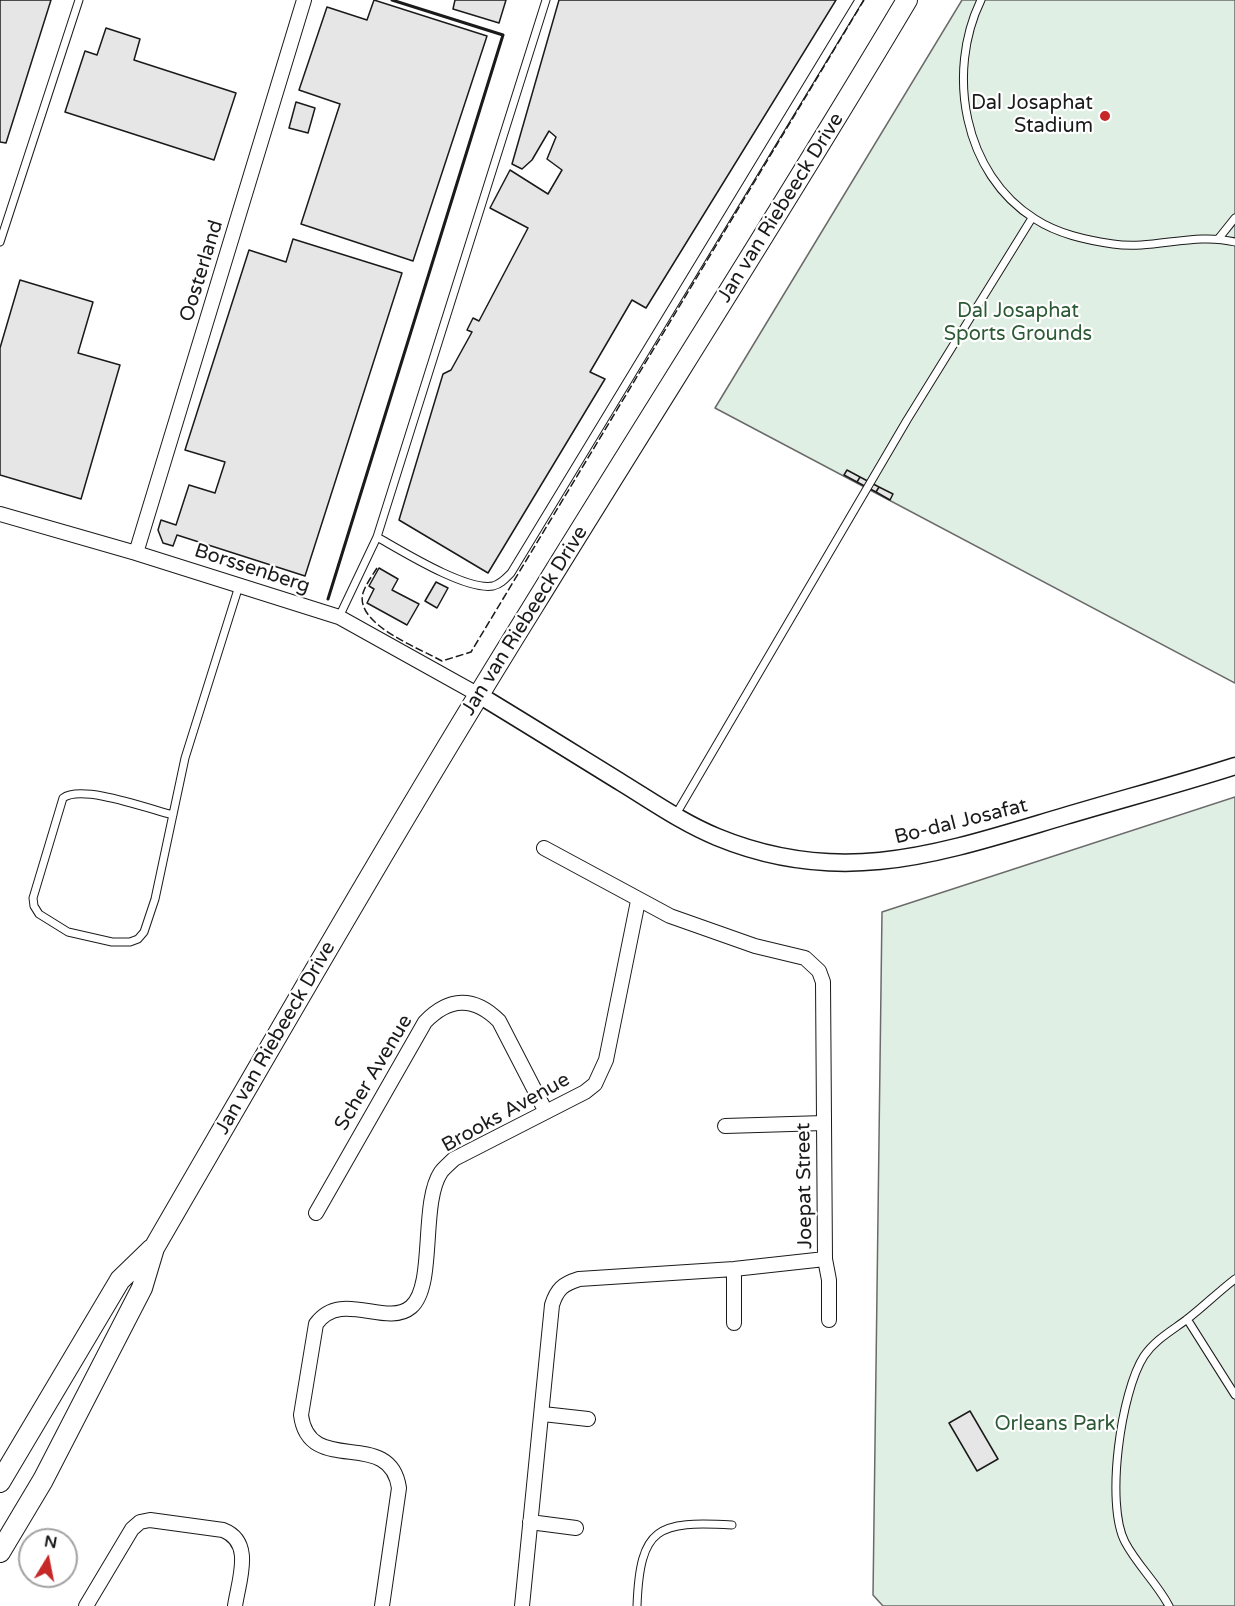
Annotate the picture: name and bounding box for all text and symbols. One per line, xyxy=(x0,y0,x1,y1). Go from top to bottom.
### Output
place label: Dal Josaphat Stadium xyxy=(971,92,1093,139)
street label: Jan van Riebeeck Drive xyxy=(713,109,849,307)
marker: Dal Josaphat Stadium xyxy=(1098,109,1112,123)
street label: Oosterland xyxy=(175,217,229,325)
park label: Dal Josaphat Sports Grounds xyxy=(944,300,1092,347)
street label: Jan van Riebeeck Drive xyxy=(457,522,593,720)
street label: Borssenberg xyxy=(191,539,313,599)
street label: Bo-dal Josafat xyxy=(892,794,1030,850)
street label: Jan van Riebeeck Drive xyxy=(211,937,341,1139)
street label: Scher Avenue xyxy=(330,1011,418,1135)
street label: Brooks Avenue xyxy=(438,1068,574,1158)
street label: Joepat Street xyxy=(792,1123,818,1249)
park label: Orleans Park xyxy=(995,1413,1115,1437)
north arrow xyxy=(18,1528,78,1588)
text: N xyxy=(43,1531,59,1553)

